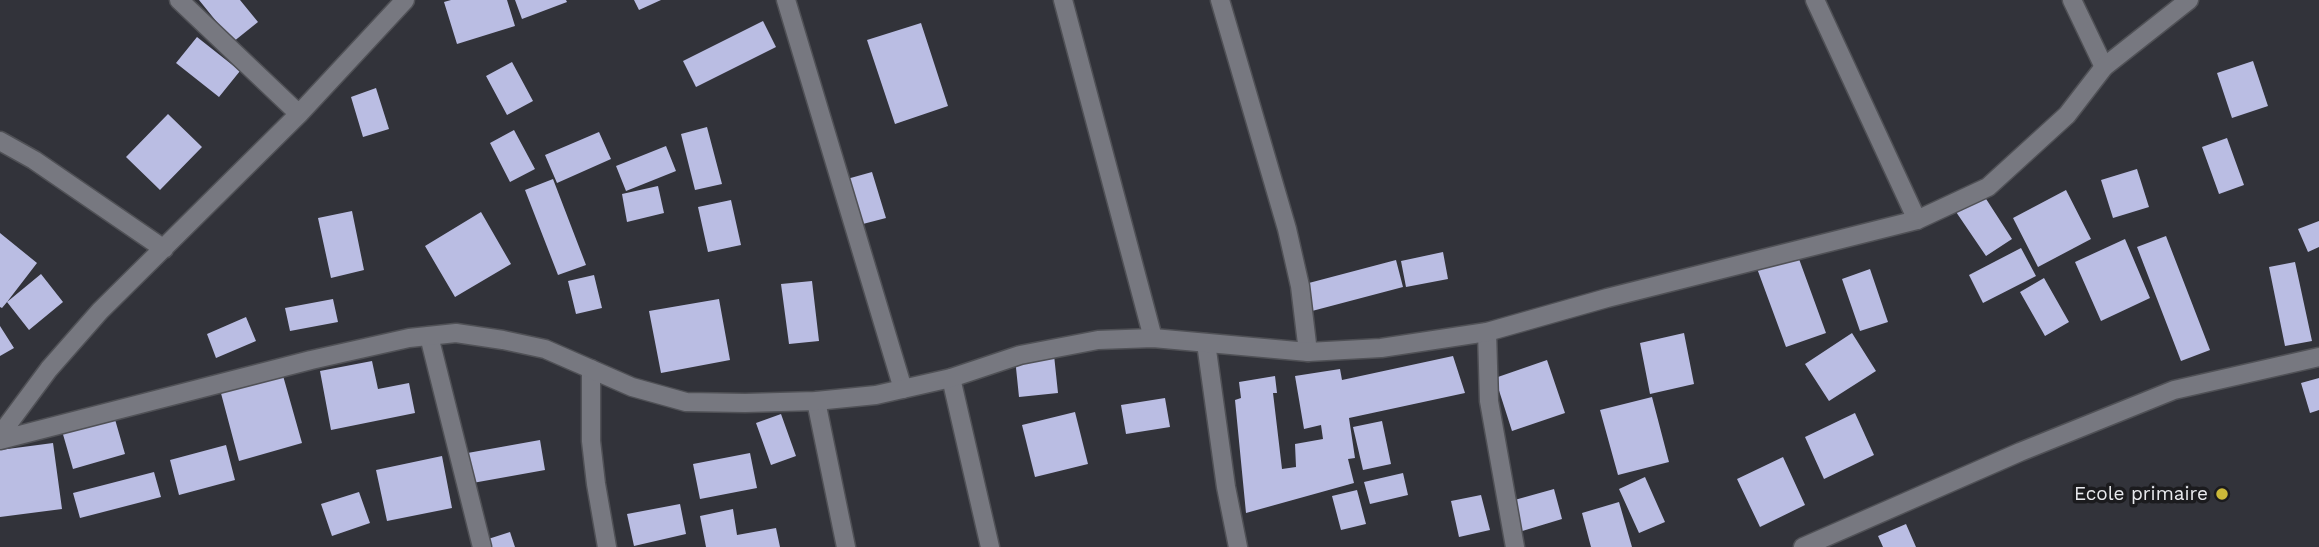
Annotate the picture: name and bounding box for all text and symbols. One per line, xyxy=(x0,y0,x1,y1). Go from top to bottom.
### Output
place label: Ecole primaire xyxy=(2074,483,2208,505)
marker: Ecole primaire xyxy=(2214,486,2230,502)

